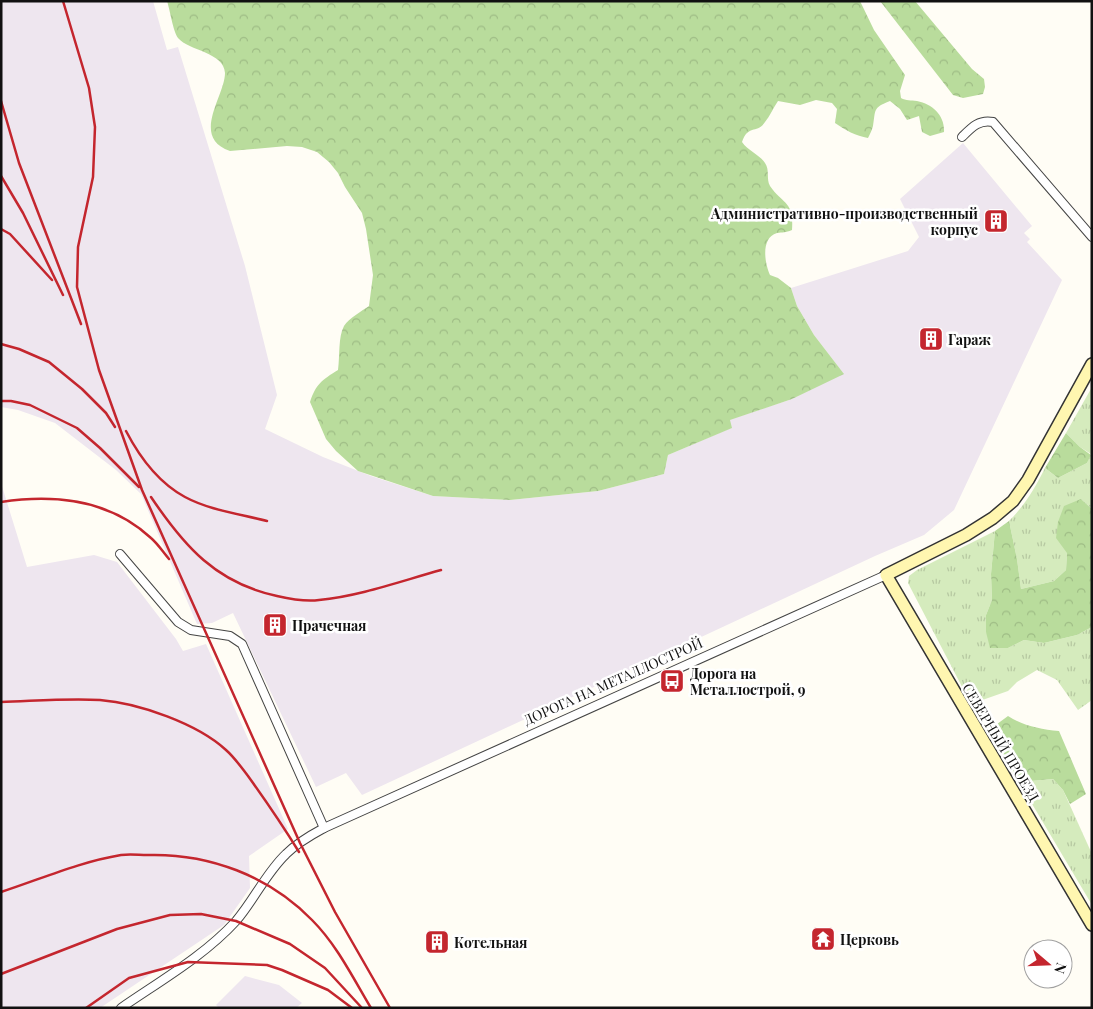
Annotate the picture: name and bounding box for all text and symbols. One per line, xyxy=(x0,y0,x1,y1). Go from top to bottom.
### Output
place label: Административно-производственный корпус xyxy=(710,204,978,239)
building icon: Административно-производственный корпус xyxy=(983,208,1009,234)
building icon: Гараж xyxy=(918,326,944,352)
place label: Гараж xyxy=(948,330,992,349)
building icon: Прачечная xyxy=(262,612,288,638)
place label: Прачечная xyxy=(292,616,366,635)
street label: ДОРОГА НА МЕТАЛЛОСТРОЙ xyxy=(521,633,706,729)
place label: Дорога на Металлострой, 9 xyxy=(690,664,806,699)
bus stop icon: Дорога на Металлострой, 9 xyxy=(659,668,685,694)
street label: СЕВЕРНЫЙ ПРОЕЗД xyxy=(958,679,1044,805)
temple icon: Церковь xyxy=(810,926,836,952)
building icon: Котельная xyxy=(424,929,450,955)
place label: Церковь xyxy=(840,930,899,949)
place label: Котельная xyxy=(454,933,527,952)
north arrow xyxy=(1023,939,1073,989)
text: N xyxy=(1050,961,1071,976)

